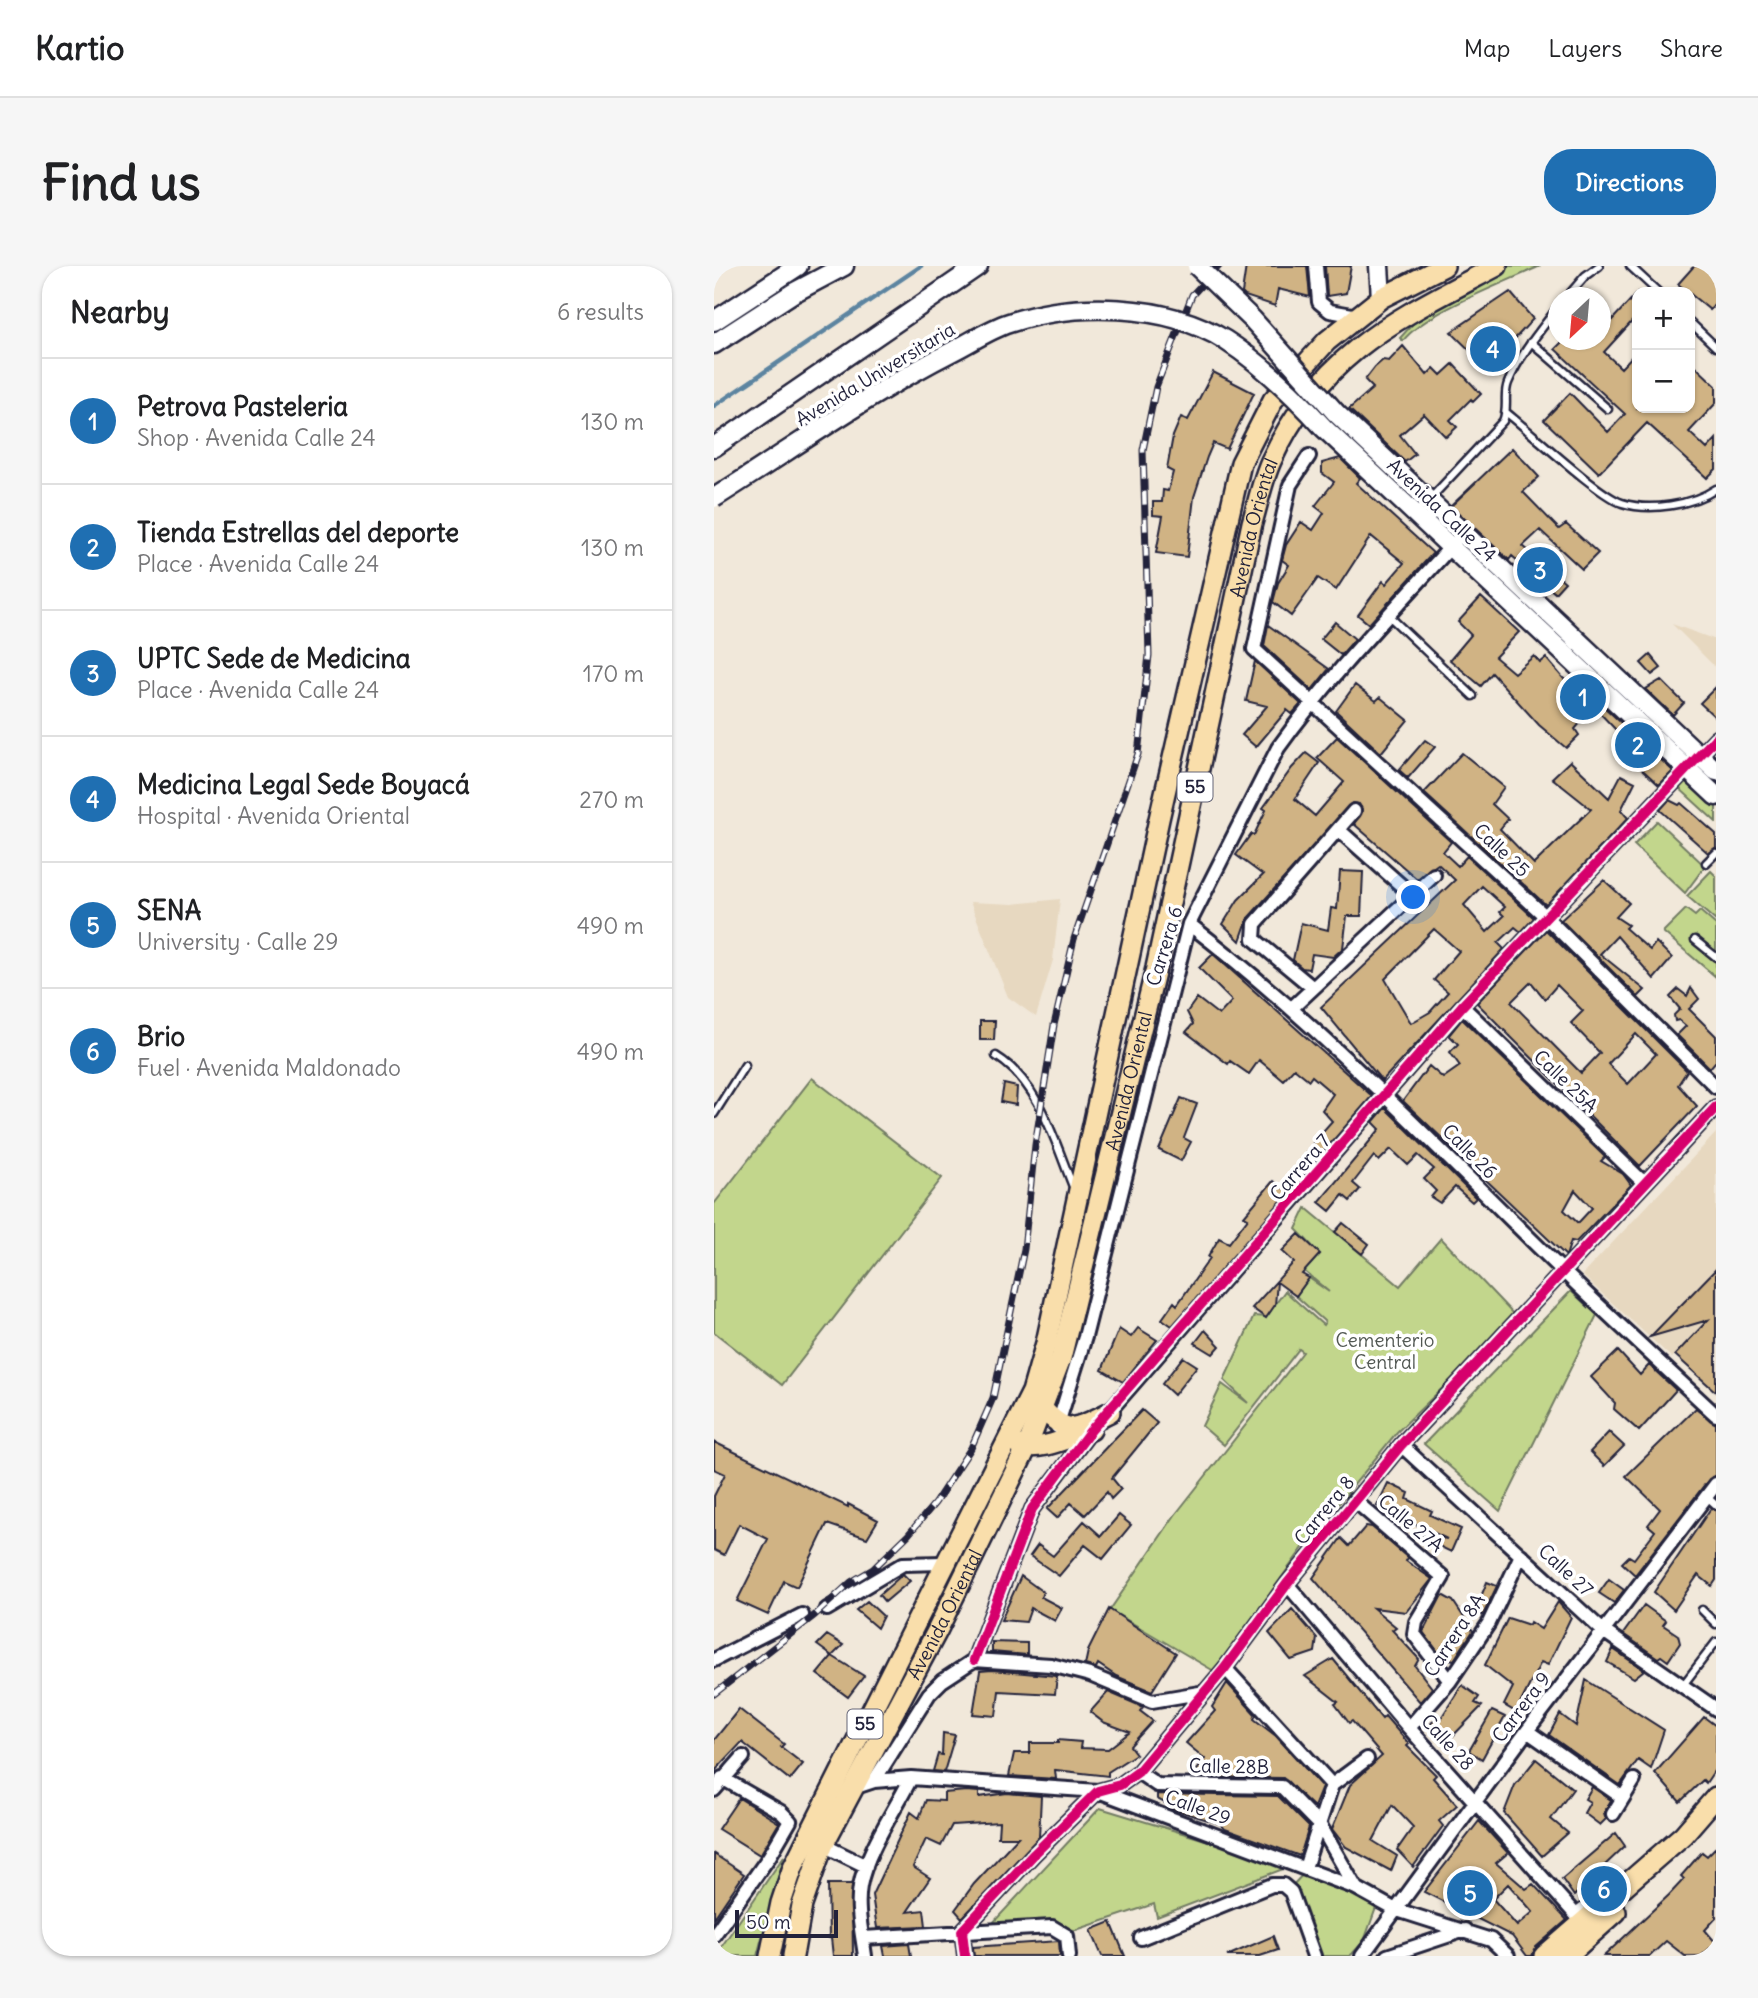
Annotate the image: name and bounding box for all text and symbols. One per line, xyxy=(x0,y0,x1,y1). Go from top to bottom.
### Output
text: Kartio xyxy=(35,27,125,69)
text: Map xyxy=(1464,33,1510,63)
text: Layers xyxy=(1548,33,1622,63)
text: Share xyxy=(1660,33,1723,63)
button: Directions xyxy=(1544,149,1716,215)
text: Find us xyxy=(42,152,200,213)
north arrow xyxy=(1548,287,1611,350)
map controls xyxy=(1632,287,1695,413)
button: + xyxy=(1632,287,1695,350)
text: Nearby xyxy=(70,293,170,331)
text: 6 results xyxy=(557,297,644,326)
street label: Avenida Universitaria xyxy=(791,317,959,431)
pin: 4 xyxy=(1470,323,1516,375)
button: − xyxy=(1632,350,1695,413)
text: Petrova Pasteleria xyxy=(137,390,348,423)
text: 1 xyxy=(88,407,98,436)
text: 130 m xyxy=(581,407,644,436)
text: Shop · Avenida Calle 24 xyxy=(137,423,376,452)
street label: Avenida Calle 24 xyxy=(1382,453,1502,567)
street label: Avenida Oriental xyxy=(1224,454,1283,600)
text: Tienda Estrellas del deporte xyxy=(137,516,459,549)
text: 2 xyxy=(87,533,99,562)
text: 130 m xyxy=(581,533,644,562)
pin: 3 xyxy=(1517,544,1563,596)
text: Place · Avenida Calle 24 xyxy=(137,549,379,578)
text: UPTC Sede de Medicina xyxy=(137,642,411,675)
text: 3 xyxy=(86,659,100,688)
text: 170 m xyxy=(583,659,644,688)
pin: 1 xyxy=(1560,671,1606,723)
text: Place · Avenida Calle 24 xyxy=(137,675,379,704)
pin: 2 xyxy=(1615,719,1661,771)
text: Medicina Legal Sede Boyacá xyxy=(137,768,470,801)
road number: 55 xyxy=(1177,772,1212,802)
text: 4 xyxy=(86,785,100,814)
text: 270 m xyxy=(579,785,644,814)
text: Hospital · Avenida Oriental xyxy=(137,801,410,830)
street label: Calle 25 xyxy=(1469,818,1535,882)
your location xyxy=(1396,880,1430,914)
text: SENA xyxy=(137,894,201,927)
street label: Carrera 6 xyxy=(1140,903,1188,989)
text: 5 xyxy=(86,911,100,940)
text: 490 m xyxy=(577,911,644,940)
text: University · Calle 29 xyxy=(137,927,338,956)
street label: Avenida Oriental xyxy=(1100,1009,1157,1153)
text: Brio xyxy=(137,1020,185,1053)
text: 6 xyxy=(86,1037,100,1066)
text: 490 m xyxy=(577,1037,644,1066)
street label: Calle 25A xyxy=(1529,1045,1603,1117)
text: Fuel · Avenida Maldonado xyxy=(137,1053,401,1082)
street label: Calle 26 xyxy=(1438,1119,1502,1183)
street label: Carrera 7 xyxy=(1265,1129,1335,1205)
park label: Cementerio Central xyxy=(1335,1328,1435,1374)
street label: Carrera 8 xyxy=(1289,1470,1359,1550)
street label: Calle 27A xyxy=(1373,1489,1449,1557)
street label: Calle 27 xyxy=(1534,1539,1598,1601)
street label: Avenida Oriental xyxy=(901,1545,987,1684)
street label: Carrera 8A xyxy=(1418,1589,1490,1681)
street label: Carrera 9 xyxy=(1487,1667,1555,1747)
road number: 55 xyxy=(848,1709,882,1738)
street label: Calle 28 xyxy=(1416,1709,1480,1775)
street label: Calle 28B xyxy=(1189,1753,1269,1779)
street label: Calle 29 xyxy=(1162,1784,1234,1830)
pin: 6 xyxy=(1581,1863,1627,1915)
pin: 5 xyxy=(1447,1867,1493,1919)
scale bar xyxy=(735,1907,838,1939)
text: 50 m xyxy=(746,1910,791,1934)

